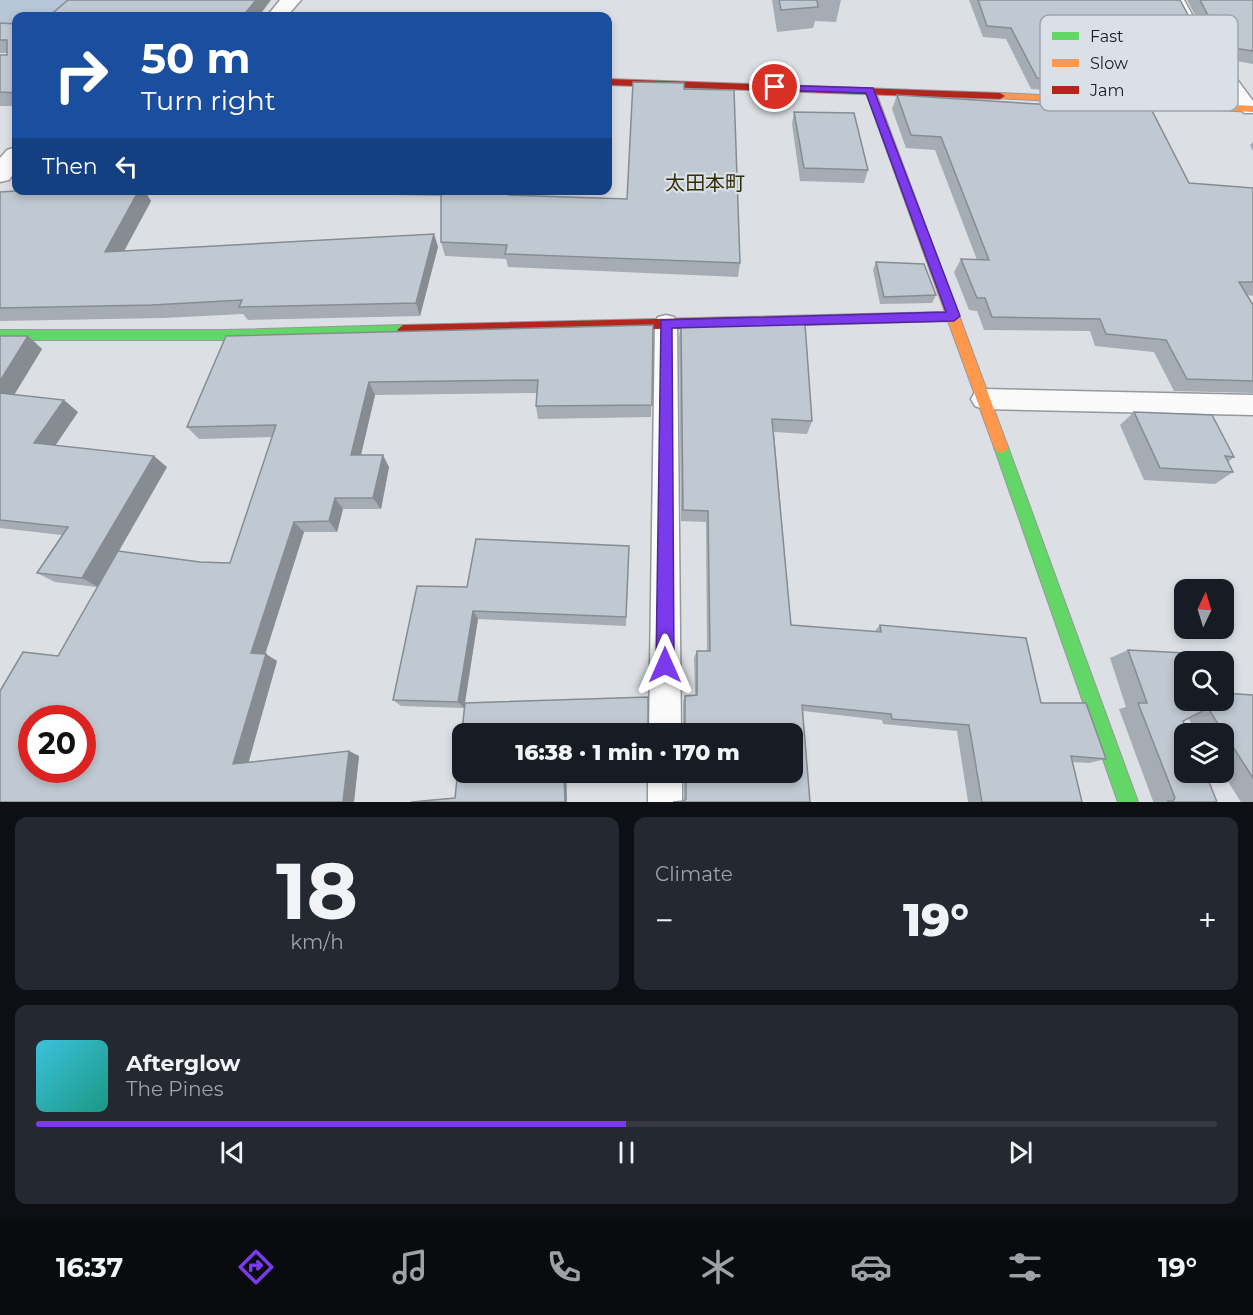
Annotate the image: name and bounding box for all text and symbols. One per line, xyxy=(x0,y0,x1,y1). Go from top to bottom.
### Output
legend xyxy=(1040,15,1238,111)
text: Fast xyxy=(1090,27,1124,46)
text: 50 m xyxy=(141,32,250,84)
icon: right xyxy=(42,36,120,114)
text: Slow xyxy=(1090,54,1128,73)
pin xyxy=(749,61,800,112)
icon: arrive xyxy=(758,70,791,103)
text: Jam xyxy=(1089,81,1124,100)
text: Turn right xyxy=(141,84,276,117)
icon: left xyxy=(110,150,143,183)
text: Then xyxy=(42,153,98,180)
district label: 太田本町 xyxy=(665,171,745,195)
north arrow xyxy=(1174,579,1234,639)
map controls xyxy=(1174,579,1234,783)
position arrow xyxy=(633,633,697,697)
button: search xyxy=(1174,651,1234,711)
speed limit sign: 20 xyxy=(18,705,96,783)
button: layers xyxy=(1174,723,1234,783)
text: 16:38 · 1 min · 170 m xyxy=(515,739,740,766)
text: 18 xyxy=(276,843,358,939)
text: Climate xyxy=(655,862,733,886)
text: 19° xyxy=(903,892,969,947)
text: − xyxy=(655,900,674,940)
text: + xyxy=(1198,900,1217,940)
text: km/h xyxy=(290,930,344,954)
text: Afterglow xyxy=(126,1050,240,1077)
text: The Pines xyxy=(126,1077,223,1101)
icon: previous xyxy=(216,1136,249,1169)
icon: pause xyxy=(610,1136,643,1169)
icon: next xyxy=(1004,1136,1037,1169)
icon: directions xyxy=(235,1246,277,1288)
icon: music xyxy=(389,1246,431,1288)
icon: phone xyxy=(543,1246,585,1288)
icon: climate xyxy=(697,1246,739,1288)
icon: car xyxy=(850,1246,892,1288)
icon: filters xyxy=(1004,1246,1046,1288)
text: 16:37 xyxy=(56,1251,123,1284)
text: 19° xyxy=(1158,1251,1197,1284)

